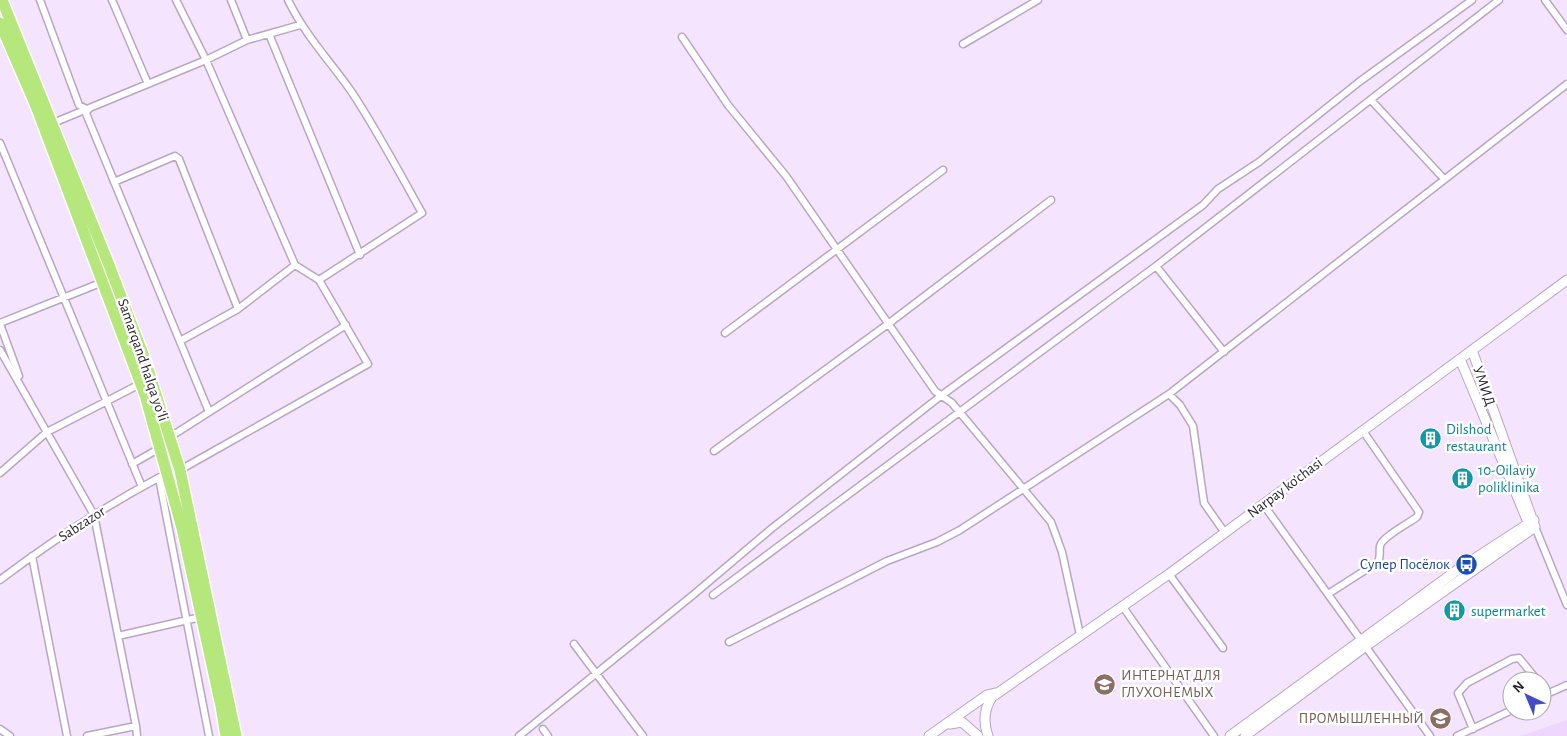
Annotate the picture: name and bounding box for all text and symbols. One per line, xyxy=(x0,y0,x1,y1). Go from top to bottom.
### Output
street label: Samarqand halqa yoʻli xyxy=(115,297,171,423)
street label: УМИД xyxy=(1470,364,1498,408)
place label: Dilshod restaurant xyxy=(1446,422,1507,454)
building icon: Dilshod restaurant xyxy=(1418,426,1442,450)
street label: Narpay ko'chasi xyxy=(1245,455,1325,521)
place label: 10-Oilaviy poliklinika xyxy=(1478,463,1539,495)
building icon: 10-Oilaviy poliklinika xyxy=(1450,467,1474,491)
street label: Sabzazor xyxy=(56,503,108,545)
bus stop icon: Супер Посёлок xyxy=(1454,552,1478,576)
place label: Супер Посёлок xyxy=(1360,557,1450,572)
building icon: supermarket xyxy=(1443,599,1467,623)
place label: supermarket xyxy=(1471,604,1546,619)
place label: ИНТЕРНАТ ДЛЯ ГЛУХОНЕМЫХ xyxy=(1121,668,1221,700)
north arrow xyxy=(1502,671,1552,721)
school or university icon: ИНТЕРНАТ ДЛЯ ГЛУХОНЕМЫХ xyxy=(1093,672,1117,696)
text: N xyxy=(1510,679,1527,696)
school or university icon: ПРОМЫШЛЕННЫЙ xyxy=(1428,706,1452,730)
place label: ПРОМЫШЛЕННЫЙ xyxy=(1299,711,1424,726)

